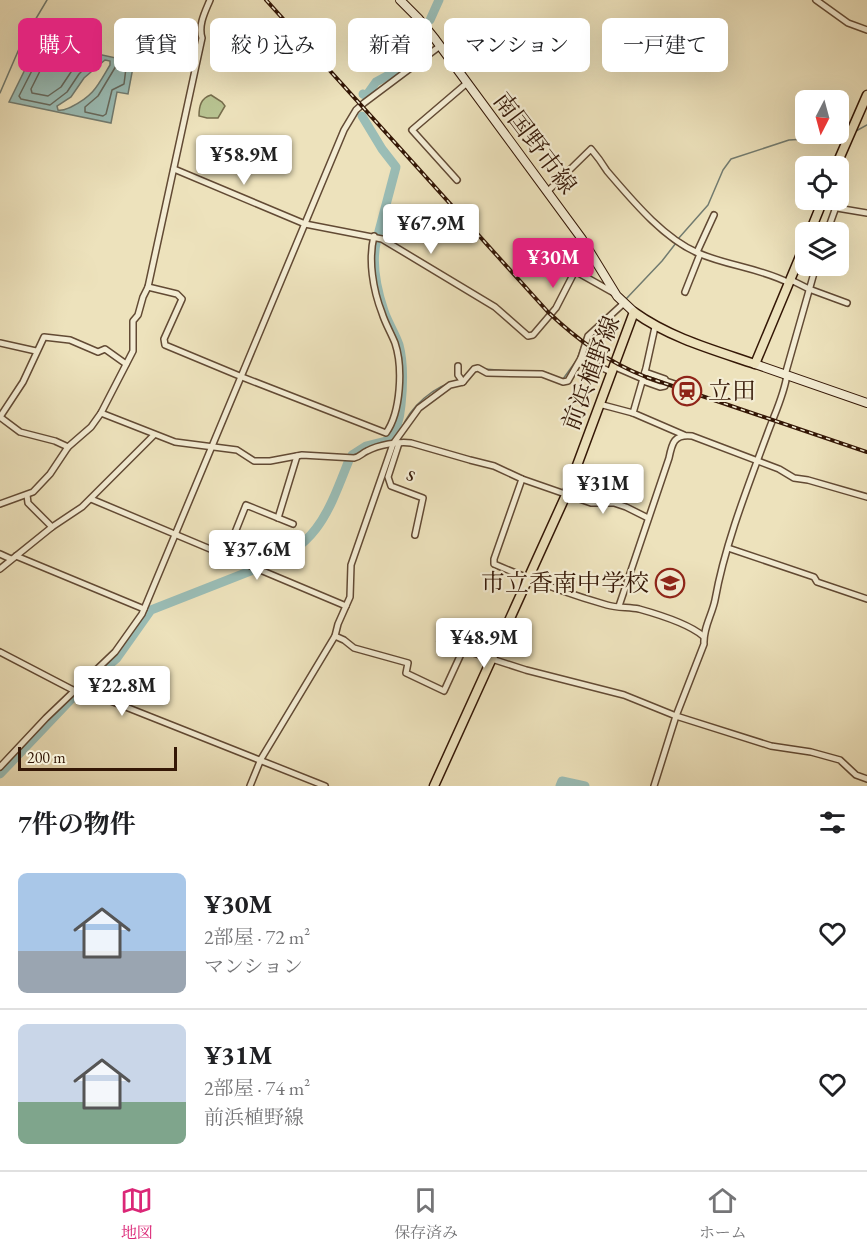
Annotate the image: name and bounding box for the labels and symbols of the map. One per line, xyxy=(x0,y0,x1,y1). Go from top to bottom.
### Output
street label: 南国野市線 xyxy=(487,85,584,200)
north arrow xyxy=(795,90,849,144)
pin: ¥58.9M xyxy=(195,135,293,186)
pin: ¥67.9M xyxy=(382,204,480,255)
pin: ¥30M xyxy=(517,238,589,289)
street label: 前浜植野線 xyxy=(555,311,627,434)
station icon: 立田 xyxy=(671,375,703,407)
place label: 立田 xyxy=(708,375,756,406)
street label: s xyxy=(402,457,422,488)
pin: ¥31M xyxy=(567,464,639,515)
pin: ¥37.6M xyxy=(208,530,306,581)
place label: 市立香南中学校 xyxy=(481,567,649,598)
school or university icon: 市立香南中学校 xyxy=(654,567,686,599)
pin: ¥48.9M xyxy=(435,618,533,669)
pin: ¥22.8M xyxy=(73,666,171,717)
scale bar xyxy=(18,744,177,772)

